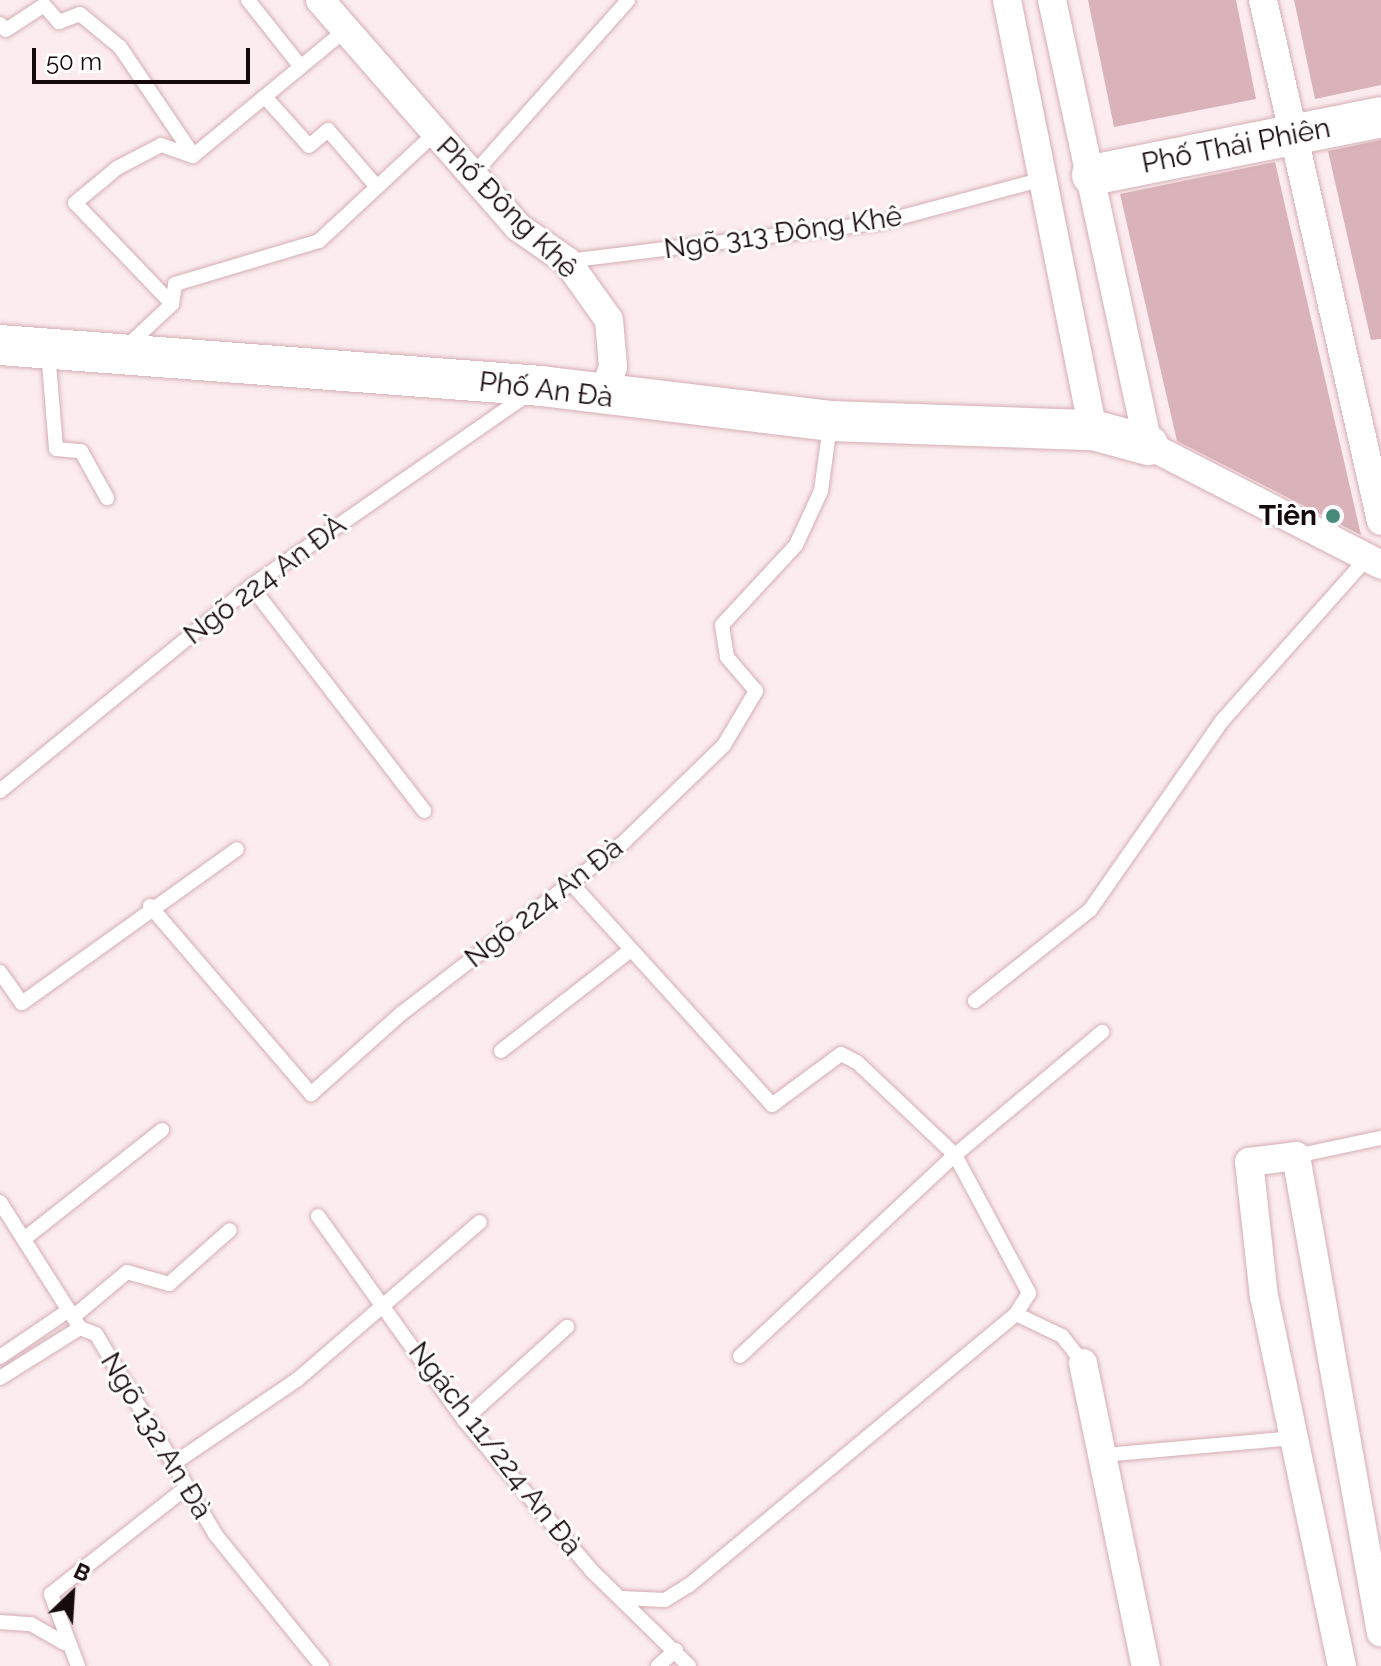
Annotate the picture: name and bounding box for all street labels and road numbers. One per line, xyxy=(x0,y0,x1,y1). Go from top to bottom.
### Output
street label: Phố Thái Phiên xyxy=(1139,111,1333,181)
street label: Phố Đông Khê xyxy=(429,130,585,286)
street label: Ngõ 313 Đông Khê xyxy=(662,200,904,266)
street label: Phố An Đà xyxy=(477,365,615,415)
street label: Ngõ 224 An ĐÀ xyxy=(177,508,353,652)
street label: Ngõ 224 An Đà xyxy=(458,831,630,975)
street label: Ngách 11/224 An Đà xyxy=(401,1335,589,1563)
street label: Ngõ 132 An Đà xyxy=(93,1346,219,1526)

